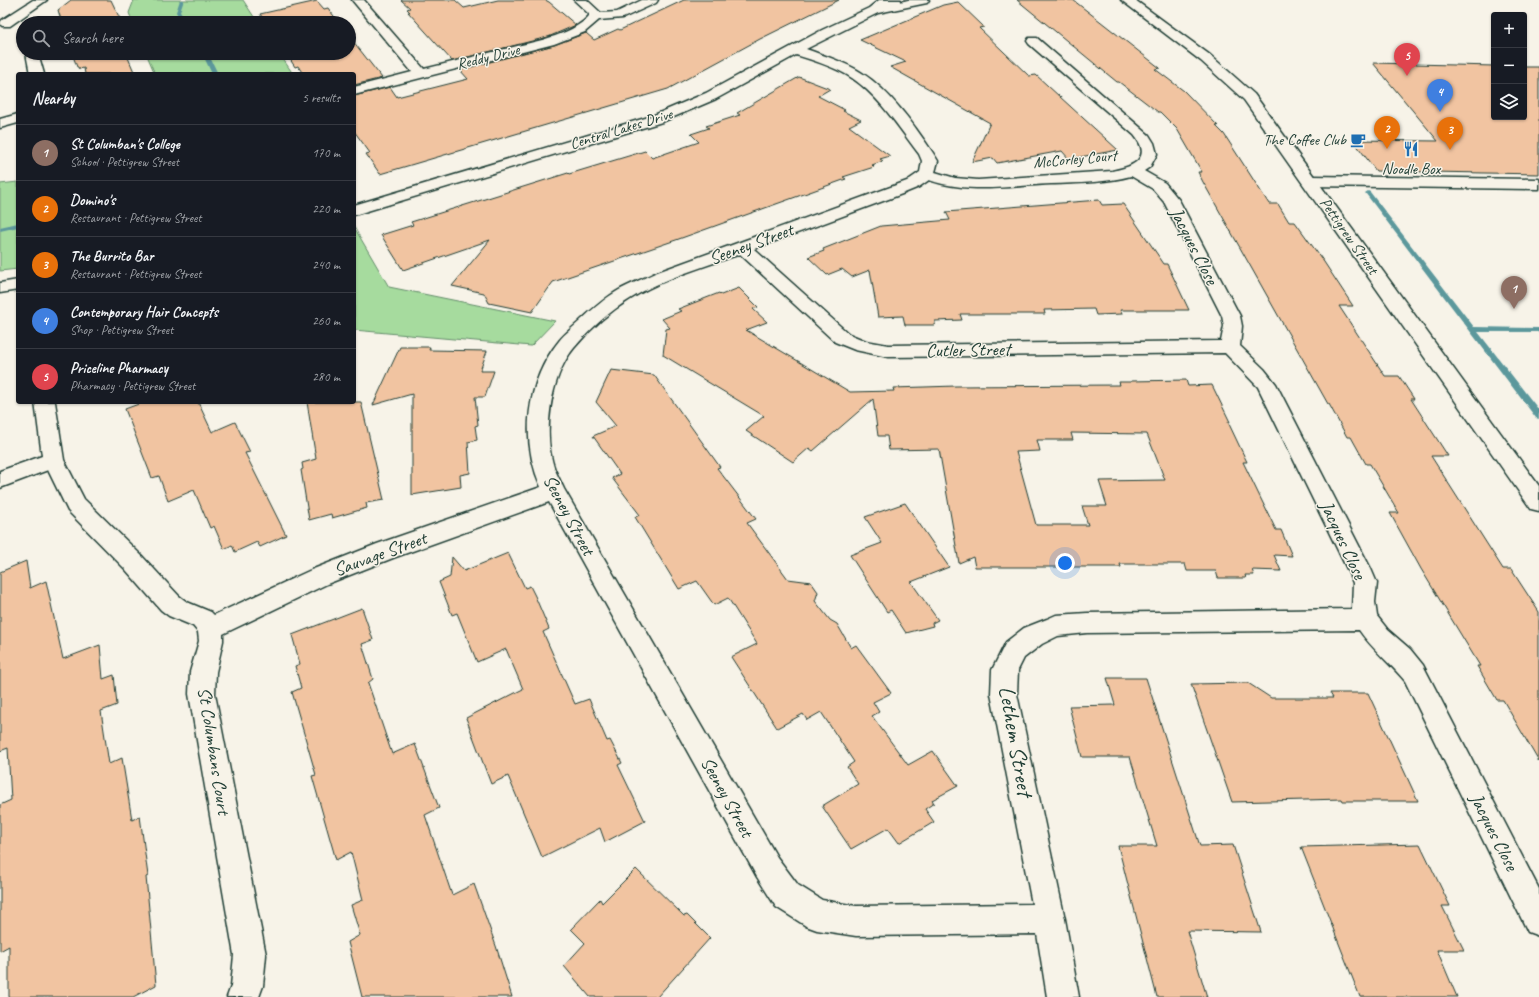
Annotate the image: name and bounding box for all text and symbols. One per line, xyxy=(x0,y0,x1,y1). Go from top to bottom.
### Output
map controls xyxy=(1491,12,1527,120)
button: + xyxy=(1491,12,1527,48)
search box xyxy=(16,16,356,60)
icon: search xyxy=(30,27,52,49)
text: Search here xyxy=(62,29,123,48)
street label: Reddy Drive xyxy=(454,39,523,74)
pin: 5 xyxy=(1394,43,1420,76)
button: − xyxy=(1491,48,1527,84)
pin: 4 xyxy=(1427,79,1453,112)
button: layers xyxy=(1491,84,1527,120)
text: Nearby xyxy=(32,88,75,109)
text: 5 results xyxy=(302,90,340,106)
street label: Central Lakes Drive xyxy=(567,103,676,154)
pin: 2 xyxy=(1374,116,1400,149)
pin: 3 xyxy=(1437,117,1463,150)
place label: The Coffee Club xyxy=(1263,130,1347,150)
cafe icon: The Coffee Club xyxy=(1349,131,1367,149)
text: St Columban's College xyxy=(70,135,180,154)
restaurant icon: Noodle Box xyxy=(1402,140,1420,158)
text: 1 xyxy=(42,145,48,161)
text: 170 m xyxy=(312,145,340,161)
street label: McCorley Court xyxy=(1032,145,1120,173)
text: School · Pettigrew Street xyxy=(70,154,179,170)
place label: Noodle Box xyxy=(1382,159,1442,179)
text: Domino's xyxy=(70,191,115,210)
street label: Pettigrew Street xyxy=(1315,194,1384,280)
text: 2 xyxy=(42,201,48,217)
text: 220 m xyxy=(312,201,340,217)
street label: Jacques Close xyxy=(1164,202,1225,290)
text: Restaurant · Pettigrew Street xyxy=(70,210,202,226)
street label: Seeney Street xyxy=(706,217,798,270)
text: The Burrito Bar xyxy=(70,247,153,266)
text: 3 xyxy=(42,257,48,273)
text: 240 m xyxy=(312,257,340,273)
text: Restaurant · Pettigrew Street xyxy=(70,266,202,282)
pin: 1 xyxy=(1501,276,1527,309)
text: Contemporary Hair Concepts xyxy=(70,303,218,322)
text: 4 xyxy=(42,313,48,329)
text: 260 m xyxy=(312,313,340,329)
text: Shop · Pettigrew Street xyxy=(70,322,173,338)
street label: Cutler Street xyxy=(926,337,1013,363)
text: Priceline Pharmacy xyxy=(70,359,168,378)
text: 5 xyxy=(42,369,48,385)
text: 280 m xyxy=(312,369,340,385)
text: Pharmacy · Pettigrew Street xyxy=(70,378,195,394)
street label: Seeney Street xyxy=(538,471,601,561)
street label: Jacques Close xyxy=(1314,496,1372,585)
street label: Sauvage Street xyxy=(330,526,431,582)
your location xyxy=(1055,553,1075,573)
street label: Lethem Street xyxy=(992,684,1041,802)
street label: St Columbans Court xyxy=(192,686,236,818)
street label: Seeney Street xyxy=(695,753,760,843)
street label: Jacques Close xyxy=(1464,788,1525,876)

